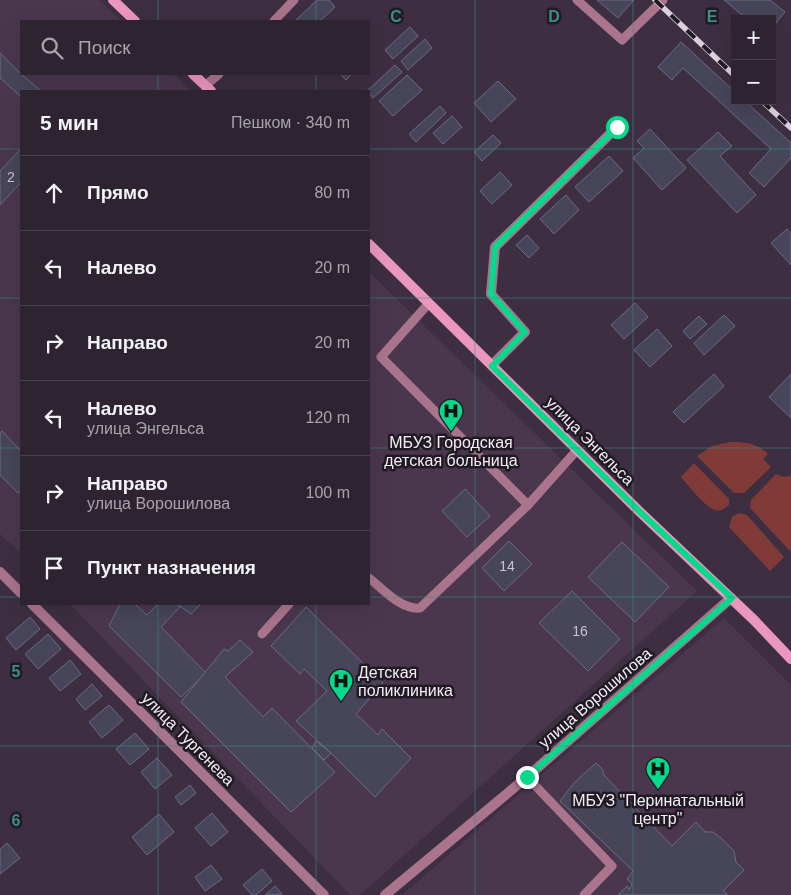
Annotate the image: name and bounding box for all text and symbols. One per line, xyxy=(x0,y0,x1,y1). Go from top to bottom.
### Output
text: C xyxy=(390,8,402,25)
text: D xyxy=(548,8,560,25)
text: E xyxy=(707,8,718,25)
map controls xyxy=(731,15,776,105)
button: + xyxy=(731,15,776,60)
search box xyxy=(20,20,370,75)
icon: search xyxy=(38,34,66,62)
text: Поиск xyxy=(78,37,131,58)
button: − xyxy=(731,60,776,105)
text: 5 мин xyxy=(40,111,99,134)
text: Пешком · 340 m xyxy=(231,114,350,131)
route start xyxy=(606,116,629,139)
house number: 2 xyxy=(7,169,15,185)
icon: ahead xyxy=(40,179,68,207)
text: Прямо xyxy=(87,182,149,203)
text: 80 m xyxy=(314,184,350,201)
icon: left xyxy=(40,254,68,282)
text: Налево xyxy=(87,257,157,278)
text: 20 m xyxy=(314,259,350,276)
icon: right xyxy=(40,329,68,357)
text: Направо xyxy=(87,332,168,353)
text: 20 m xyxy=(314,334,350,351)
street label: улица Энгельса xyxy=(543,394,638,489)
text: Налево xyxy=(87,398,157,419)
hospital icon: МБУЗ Городская детская больница xyxy=(438,398,464,432)
icon: left xyxy=(40,404,68,432)
text: 120 m xyxy=(306,409,350,426)
text: улица Энгельса xyxy=(87,420,204,437)
place label: МБУЗ Городская детская больница xyxy=(384,434,518,469)
text: Направо xyxy=(87,473,168,494)
icon: right xyxy=(40,479,68,507)
text: 100 m xyxy=(306,484,350,501)
text: улица Ворошилова xyxy=(87,495,230,512)
icon: arrive xyxy=(40,554,68,582)
text: Пункт назначения xyxy=(87,557,256,578)
house number: 14 xyxy=(499,558,515,574)
house number: 16 xyxy=(572,623,588,639)
street label: улица Ворошилова xyxy=(535,645,655,751)
text: 5 xyxy=(12,663,21,680)
place label: Детская поликлиника xyxy=(358,664,453,699)
hospital icon: Детская поликлиника xyxy=(328,668,354,702)
street label: улица Тургенева xyxy=(138,689,238,789)
hospital icon: МБУЗ "Перинатальный центр" xyxy=(645,756,671,790)
route end xyxy=(516,766,539,789)
place label: МБУЗ "Перинатальный центр" xyxy=(572,792,744,827)
text: 6 xyxy=(12,812,21,829)

